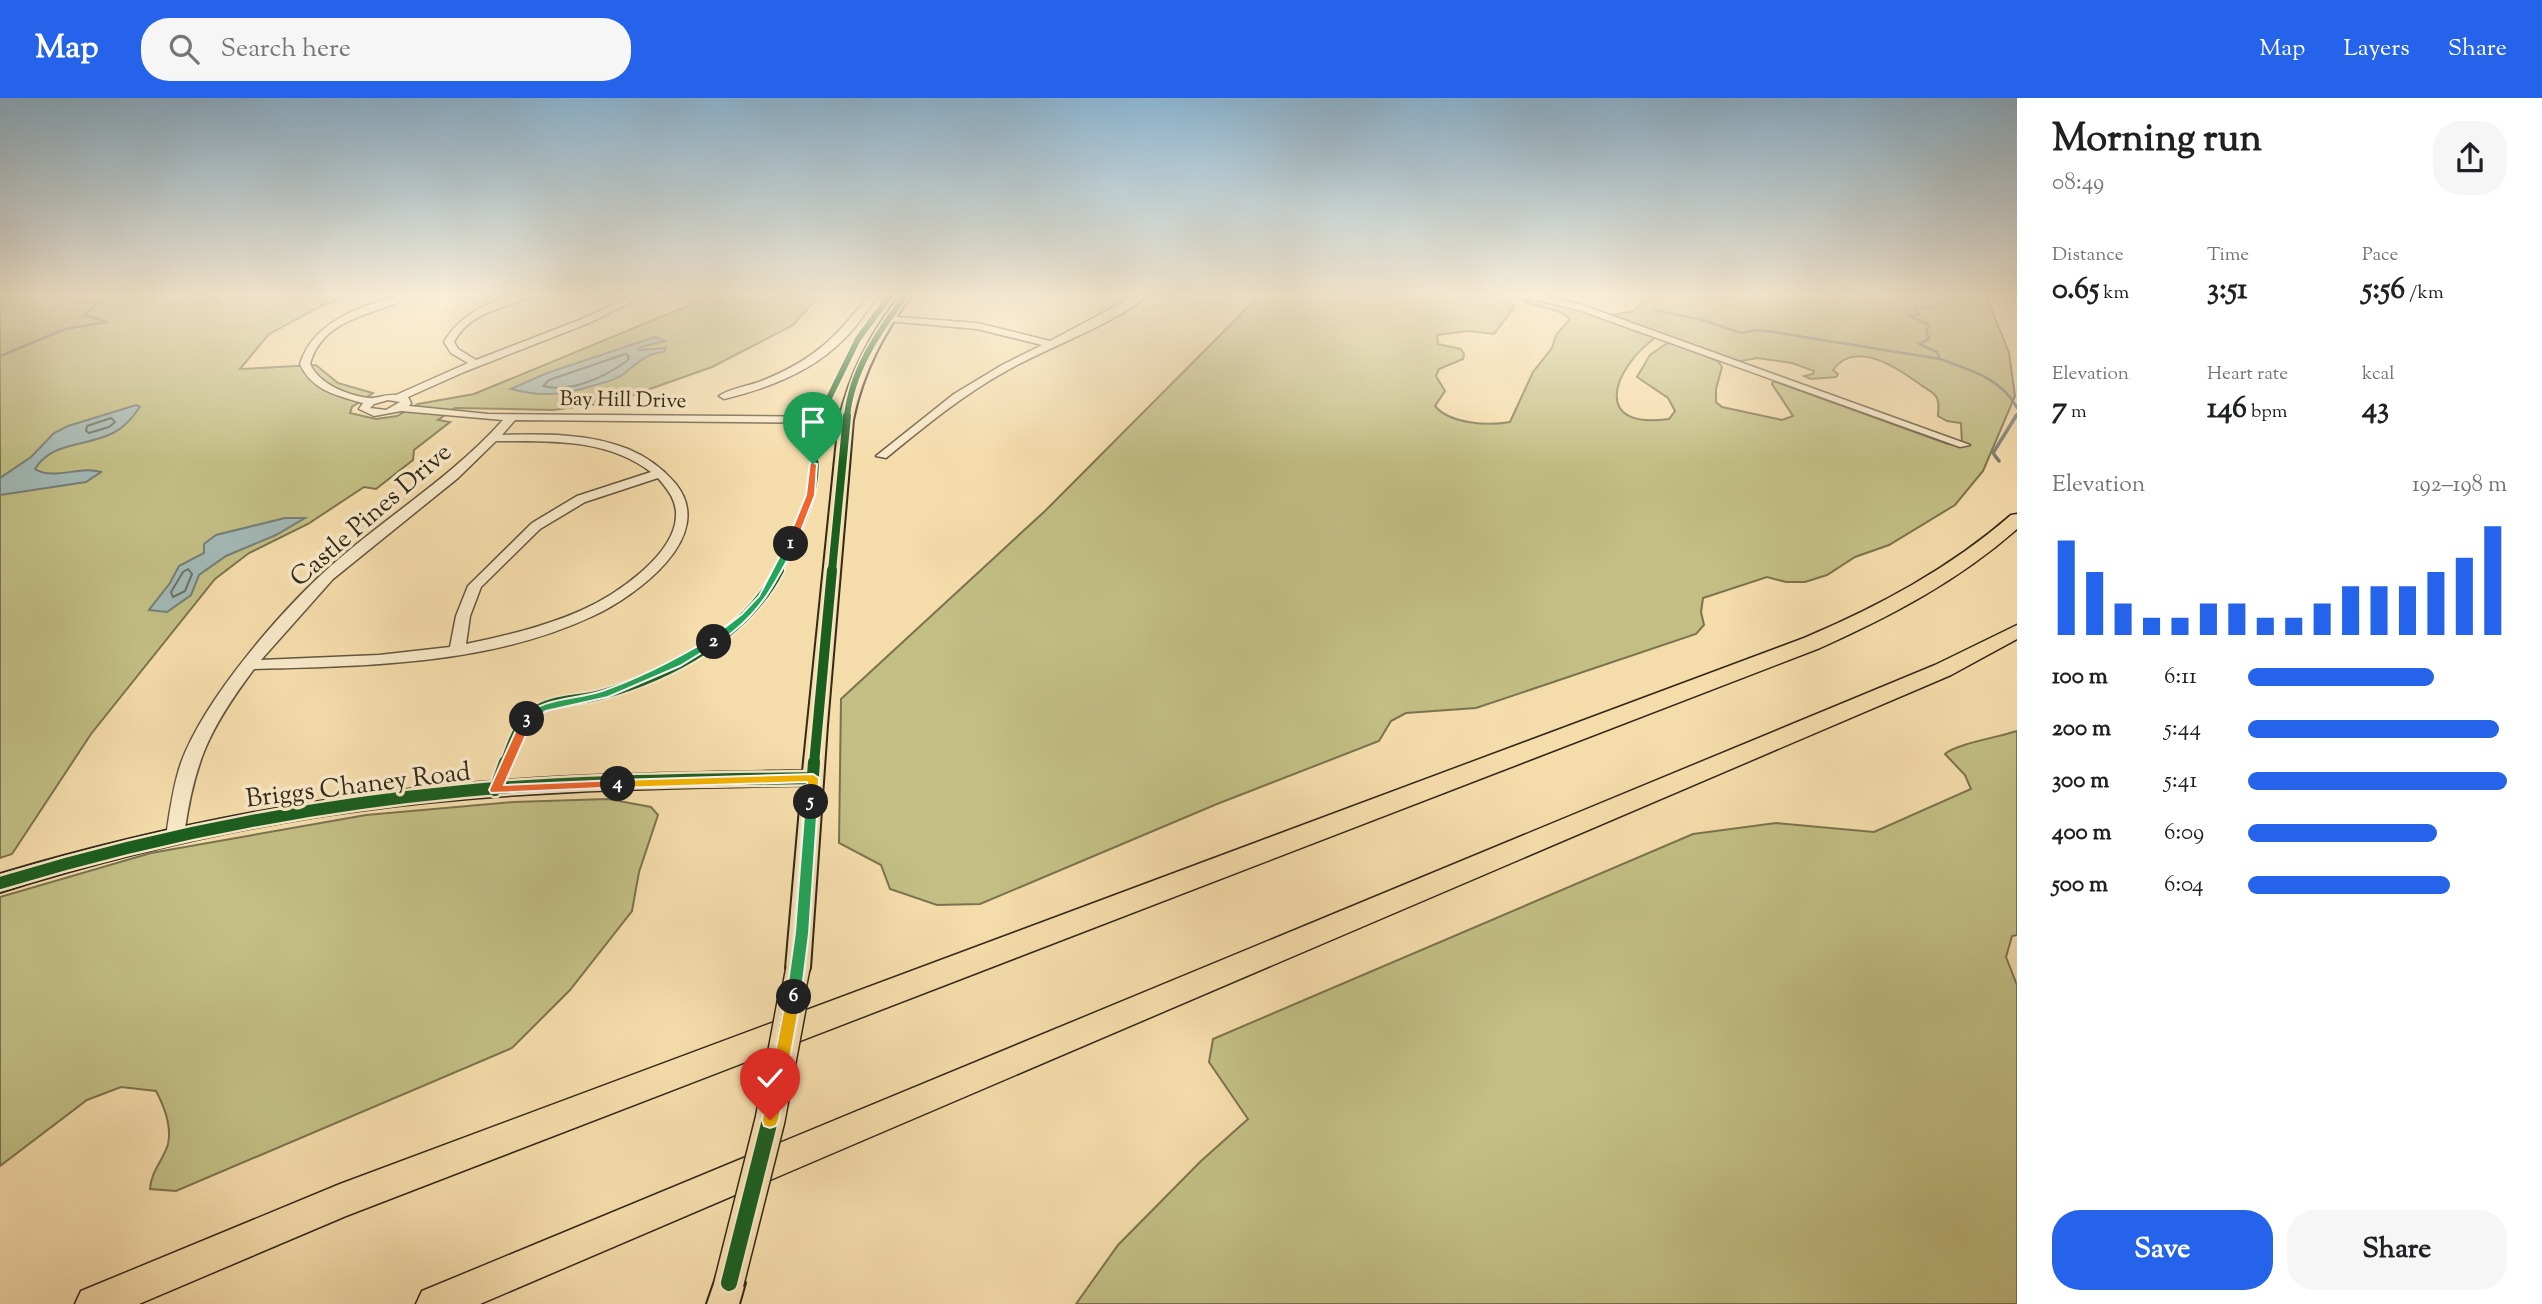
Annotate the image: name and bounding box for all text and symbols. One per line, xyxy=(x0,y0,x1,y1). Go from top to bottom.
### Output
search box xyxy=(141,18,631,81)
text: Map xyxy=(35,25,99,73)
icon: search xyxy=(165,30,203,68)
text: Search here xyxy=(221,31,351,68)
text: Map xyxy=(2259,32,2305,66)
text: Layers xyxy=(2343,32,2410,66)
text: Share xyxy=(2448,32,2507,66)
text: Morning run xyxy=(2052,114,2262,168)
button: share xyxy=(2433,121,2507,195)
text: 08:49 xyxy=(2052,167,2104,200)
text: Distance xyxy=(2052,242,2124,269)
text: Time xyxy=(2207,242,2249,269)
text: Pace xyxy=(2362,242,2398,269)
text: 0.65 xyxy=(2052,269,2099,312)
text: 3:51 xyxy=(2207,269,2247,312)
text: 5:56 xyxy=(2362,269,2405,312)
text: km xyxy=(2099,280,2129,307)
text: /km xyxy=(2405,280,2444,307)
text: Elevation xyxy=(2052,361,2129,388)
text: Heart rate xyxy=(2207,361,2288,388)
text: kcal xyxy=(2362,361,2395,388)
street label: Bay Hill Drive xyxy=(559,385,687,417)
text: 7 xyxy=(2052,388,2067,431)
text: 146 xyxy=(2207,388,2247,431)
text: 43 xyxy=(2362,388,2389,431)
pin xyxy=(783,392,843,464)
text: m xyxy=(2067,399,2087,426)
text: bpm xyxy=(2247,399,2287,426)
icon: arrive xyxy=(794,403,832,441)
street label: Castle Pines Drive xyxy=(283,435,461,597)
text: Elevation xyxy=(2052,469,2145,502)
text: 192–198 m xyxy=(2412,469,2507,502)
pin: 1 xyxy=(774,526,808,562)
text: 1 xyxy=(787,530,794,557)
pin: 2 xyxy=(696,624,732,660)
text: 2 xyxy=(709,628,718,655)
text: 100 m xyxy=(2052,661,2108,694)
text: 6:11 xyxy=(2164,661,2197,694)
pin: 3 xyxy=(510,702,544,736)
text: 3 xyxy=(523,705,530,732)
text: 200 m xyxy=(2052,713,2111,746)
text: 5:44 xyxy=(2164,713,2201,746)
street label: Briggs Chaney Road xyxy=(244,754,473,819)
text: 300 m xyxy=(2052,765,2109,798)
text: 5:41 xyxy=(2164,765,2197,798)
pin: 4 xyxy=(600,766,636,802)
text: 4 xyxy=(613,770,622,797)
pin: 5 xyxy=(794,784,828,820)
text: 5 xyxy=(807,788,814,815)
text: 400 m xyxy=(2052,817,2112,850)
text: 6:09 xyxy=(2164,817,2204,850)
text: 500 m xyxy=(2052,869,2108,902)
text: 6:04 xyxy=(2164,869,2204,902)
pin: 6 xyxy=(776,979,812,1014)
text: 6 xyxy=(789,983,798,1010)
pin xyxy=(740,1048,800,1120)
icon: check xyxy=(751,1059,789,1097)
button: Save xyxy=(2052,1210,2273,1290)
button: Share xyxy=(2287,1210,2507,1290)

